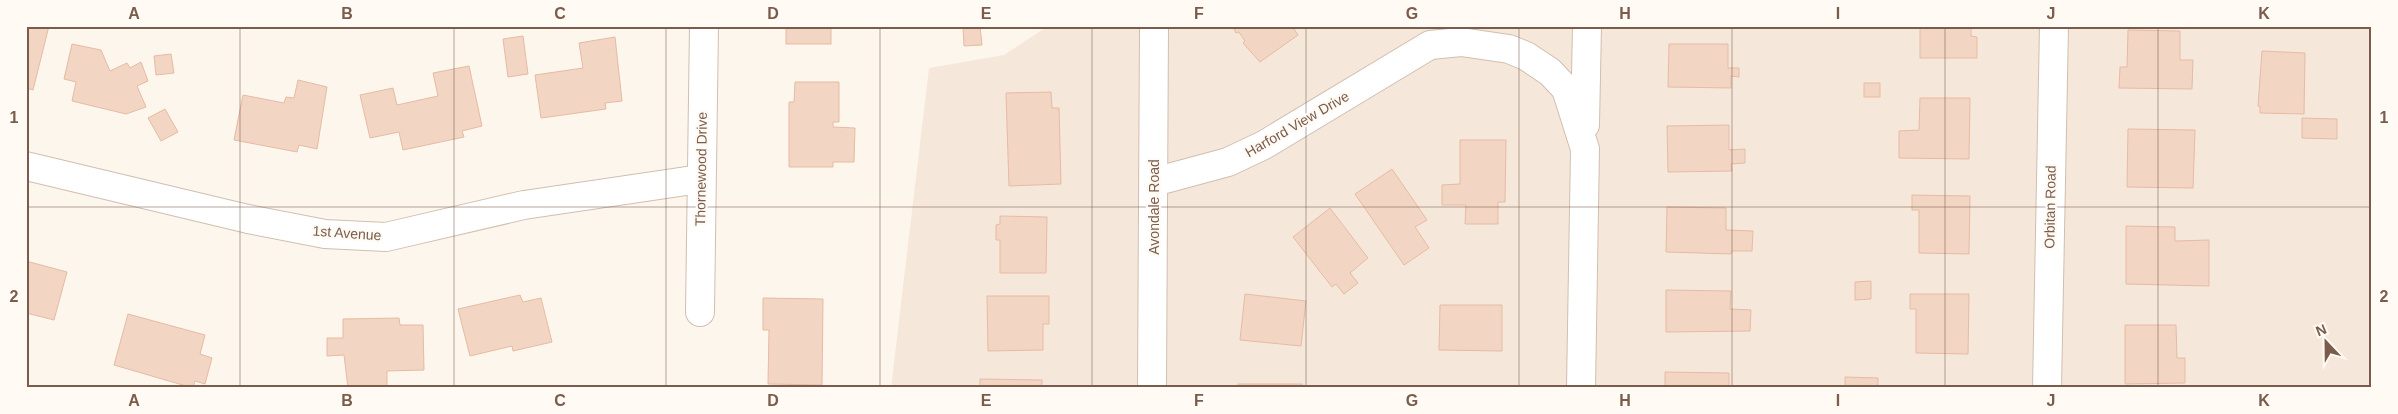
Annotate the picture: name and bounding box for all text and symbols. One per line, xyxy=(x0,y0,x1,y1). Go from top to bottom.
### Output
text: A xyxy=(128,5,140,22)
text: B xyxy=(341,5,353,22)
text: C xyxy=(554,5,566,22)
text: D xyxy=(767,5,779,22)
text: E xyxy=(981,5,992,22)
text: F xyxy=(1194,5,1204,22)
text: G xyxy=(1406,5,1418,22)
text: H xyxy=(1619,5,1631,22)
text: I xyxy=(1836,5,1840,22)
text: J xyxy=(2047,5,2055,22)
text: K xyxy=(2258,5,2270,22)
street label: Harford View Drive xyxy=(1242,88,1352,160)
text: 1 xyxy=(10,109,19,126)
text: 1 xyxy=(2380,109,2389,126)
street label: Thornewood Drive xyxy=(692,111,710,226)
street label: Avondale Road xyxy=(1146,159,1162,255)
street label: Orbitan Road xyxy=(2041,165,2059,249)
street label: 1st Avenue xyxy=(312,223,382,243)
text: 2 xyxy=(10,288,19,305)
text: 2 xyxy=(2380,288,2389,305)
north arrow xyxy=(2300,316,2350,366)
text: N xyxy=(2313,321,2329,339)
text: A xyxy=(128,392,140,409)
text: B xyxy=(341,392,353,409)
text: C xyxy=(554,392,566,409)
text: D xyxy=(767,392,779,409)
text: E xyxy=(981,392,992,409)
text: F xyxy=(1194,392,1204,409)
text: G xyxy=(1406,392,1418,409)
text: H xyxy=(1619,392,1631,409)
text: I xyxy=(1836,392,1840,409)
text: J xyxy=(2047,392,2055,409)
text: K xyxy=(2258,392,2270,409)

